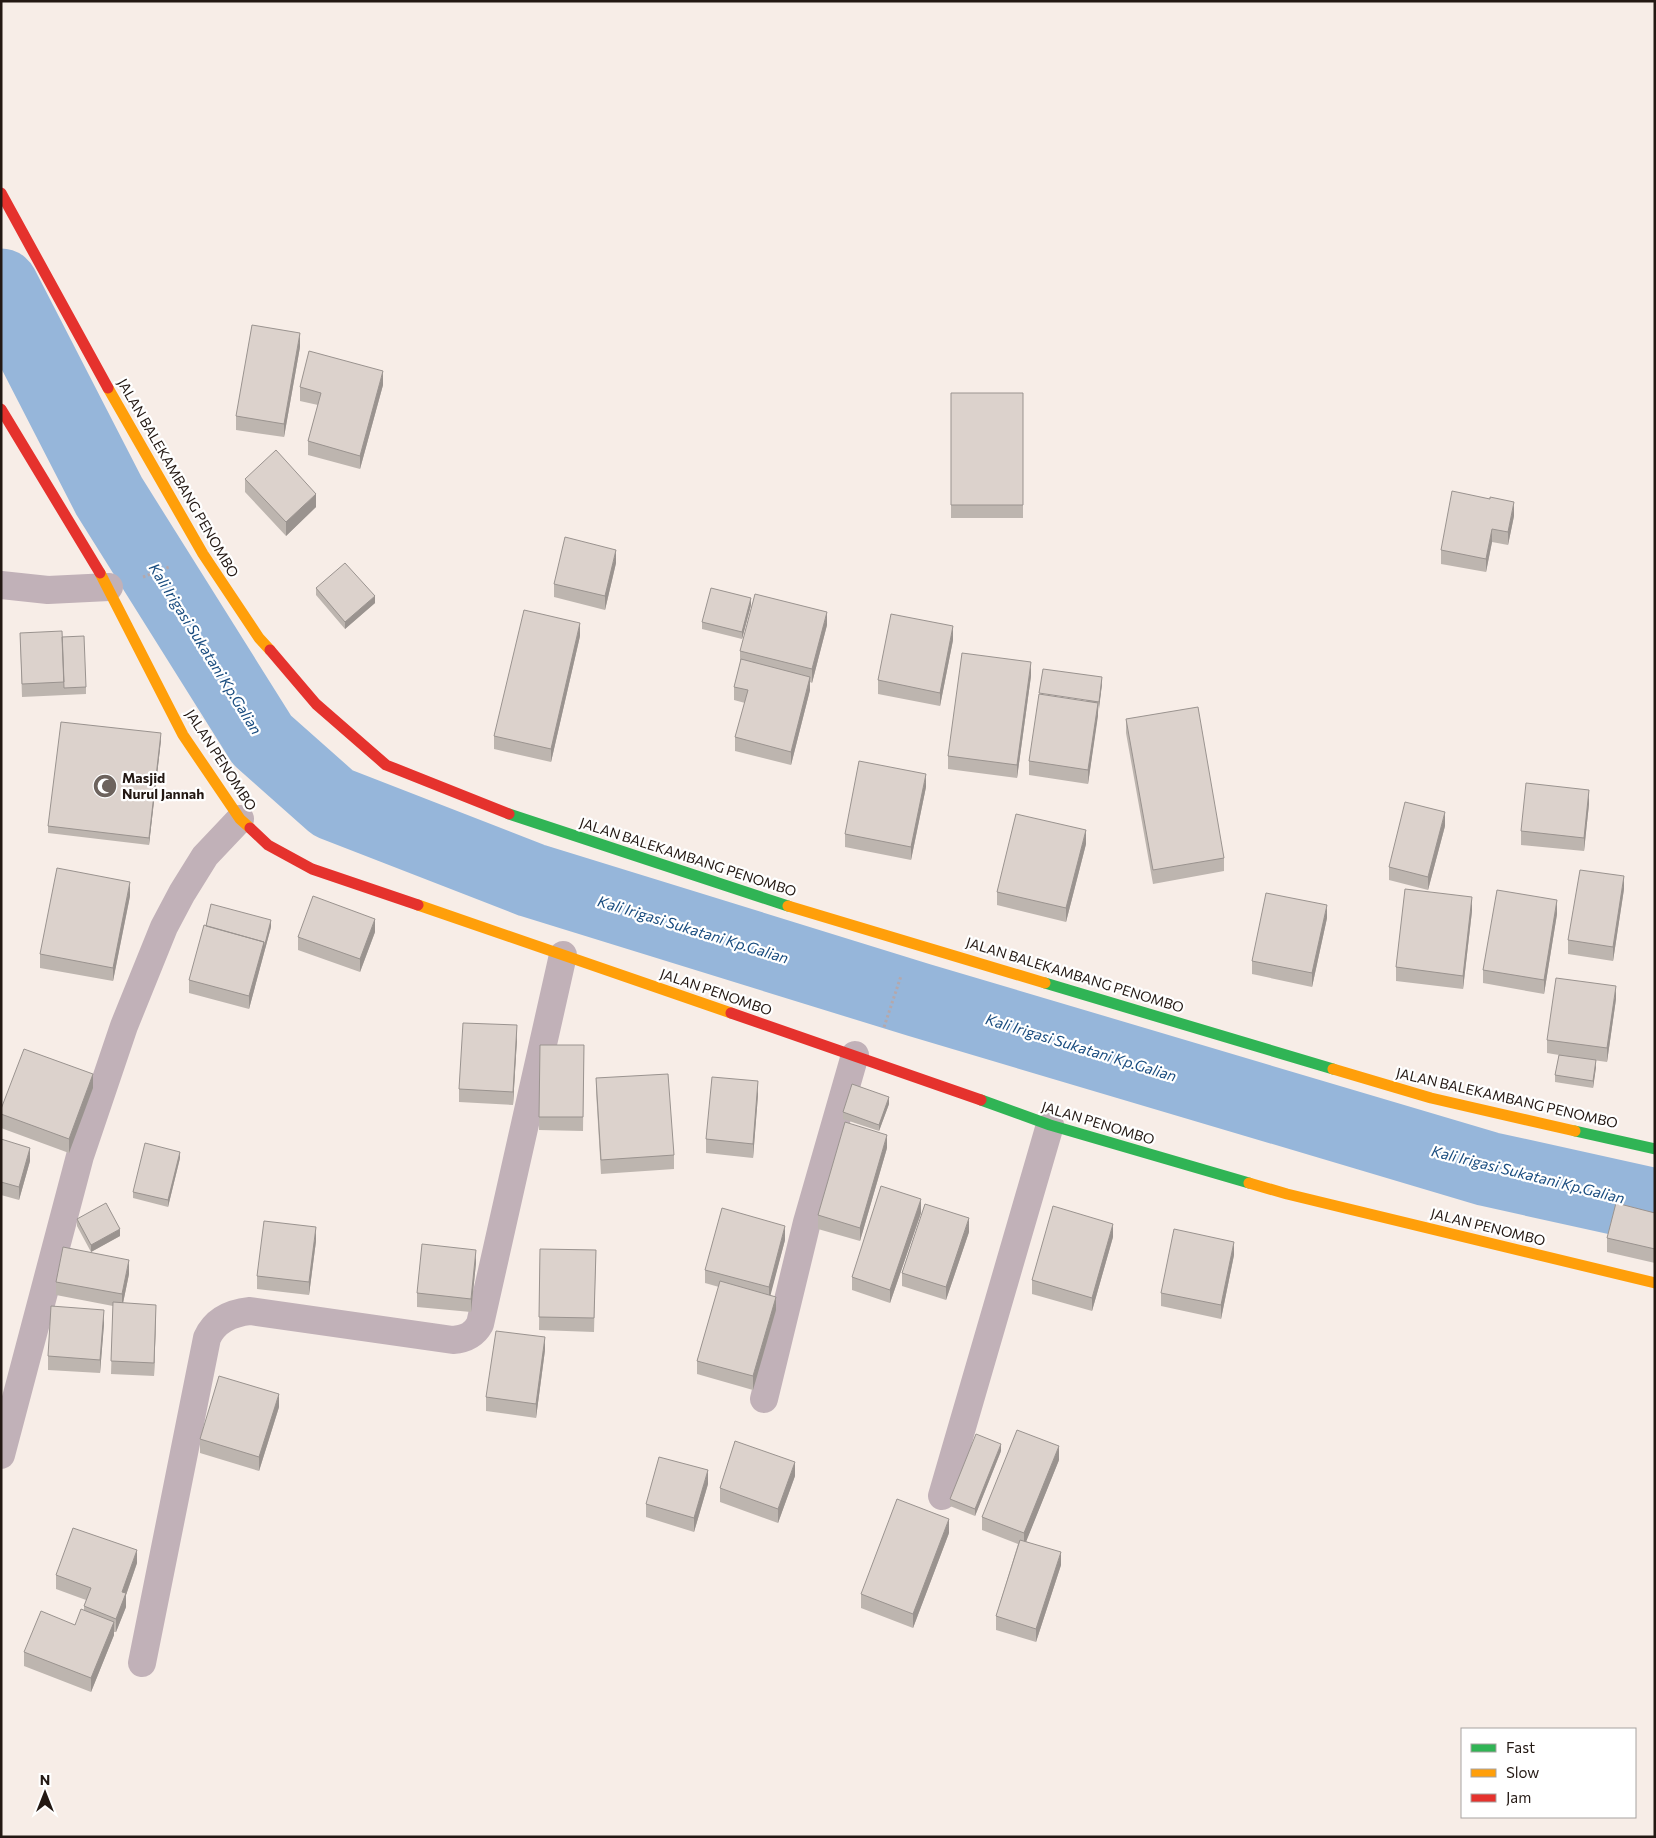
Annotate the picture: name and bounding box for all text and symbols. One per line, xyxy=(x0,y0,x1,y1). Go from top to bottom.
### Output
street label: JALAN BALEKAMBANG PENOMBO xyxy=(114,375,243,580)
water label: Kali Irigasi Sukatani Kp.Galian xyxy=(146,559,266,737)
street label: JALAN PENOMBO xyxy=(182,706,261,814)
place label: Masjid Nurul Jannah xyxy=(122,769,204,802)
mosque icon: Masjid Nurul Jannah xyxy=(92,773,118,799)
street label: JALAN BALEKAMBANG PENOMBO xyxy=(578,813,799,900)
water label: Kali Irigasi Sukatani Kp.Galian xyxy=(596,891,791,967)
street label: JALAN BALEKAMBANG PENOMBO xyxy=(964,933,1186,1016)
street label: JALAN PENOMBO xyxy=(658,964,774,1019)
water label: Kali Irigasi Sukatani Kp.Galian xyxy=(984,1009,1179,1085)
street label: JALAN BALEKAMBANG PENOMBO xyxy=(1395,1064,1620,1131)
street label: JALAN PENOMBO xyxy=(1040,1097,1157,1148)
water label: Kali Irigasi Sukatani Kp.Galian xyxy=(1430,1141,1627,1207)
street label: JALAN PENOMBO xyxy=(1429,1204,1547,1249)
legend xyxy=(1461,1728,1636,1818)
text: Fast xyxy=(1506,1738,1535,1756)
text: Slow xyxy=(1506,1763,1539,1781)
north arrow xyxy=(20,1768,70,1818)
text: N xyxy=(40,1771,50,1788)
text: Jam xyxy=(1506,1788,1531,1806)

